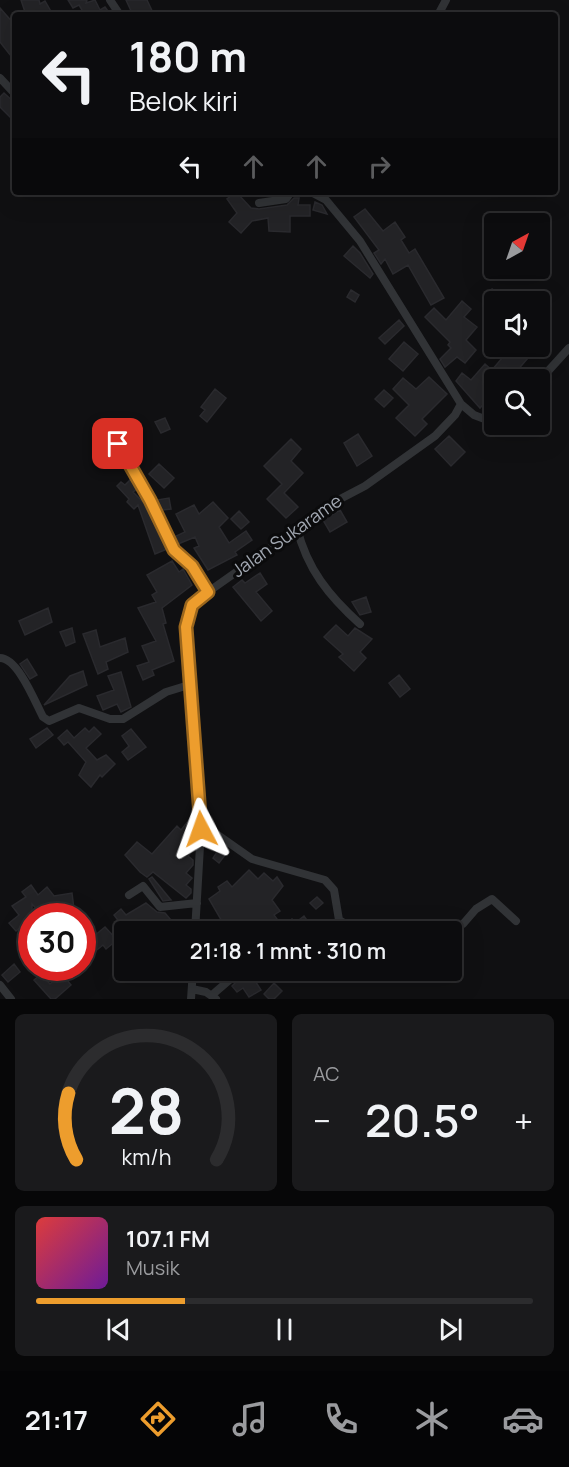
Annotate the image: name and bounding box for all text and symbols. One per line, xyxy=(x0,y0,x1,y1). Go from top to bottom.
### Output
text: 180 m xyxy=(129,27,247,85)
icon: left xyxy=(30,36,108,114)
text: Belok kiri xyxy=(129,82,238,119)
icon: left xyxy=(174,150,207,183)
icon: ahead xyxy=(237,150,270,183)
icon: ahead xyxy=(300,150,333,183)
icon: right xyxy=(363,150,396,183)
north arrow xyxy=(484,213,550,279)
map controls xyxy=(484,213,550,435)
button: sound xyxy=(484,291,550,357)
button: search xyxy=(484,369,550,435)
pin xyxy=(92,418,143,469)
icon: arrive xyxy=(101,427,134,460)
street label: Jalan Sukarame xyxy=(227,488,346,582)
position arrow xyxy=(169,797,233,861)
speed limit sign: 30 xyxy=(18,903,96,981)
text: 21:18 · 1 mnt · 310 m xyxy=(190,936,386,966)
text: AC xyxy=(313,1060,340,1087)
text: 28 xyxy=(108,1067,184,1153)
text: 20.5° xyxy=(365,1089,480,1151)
text: − xyxy=(313,1098,331,1143)
text: + xyxy=(514,1098,533,1143)
text: km/h xyxy=(121,1142,171,1171)
text: 107.1 FM xyxy=(126,1224,210,1254)
text: Musik xyxy=(126,1254,180,1281)
icon: previous xyxy=(102,1313,135,1346)
icon: pause xyxy=(268,1313,301,1346)
icon: next xyxy=(434,1313,467,1346)
icon: directions xyxy=(137,1398,179,1440)
icon: music xyxy=(229,1398,271,1440)
icon: phone xyxy=(320,1398,362,1440)
icon: climate xyxy=(411,1398,453,1440)
icon: car xyxy=(502,1398,544,1440)
text: 21:17 xyxy=(25,1401,88,1438)

